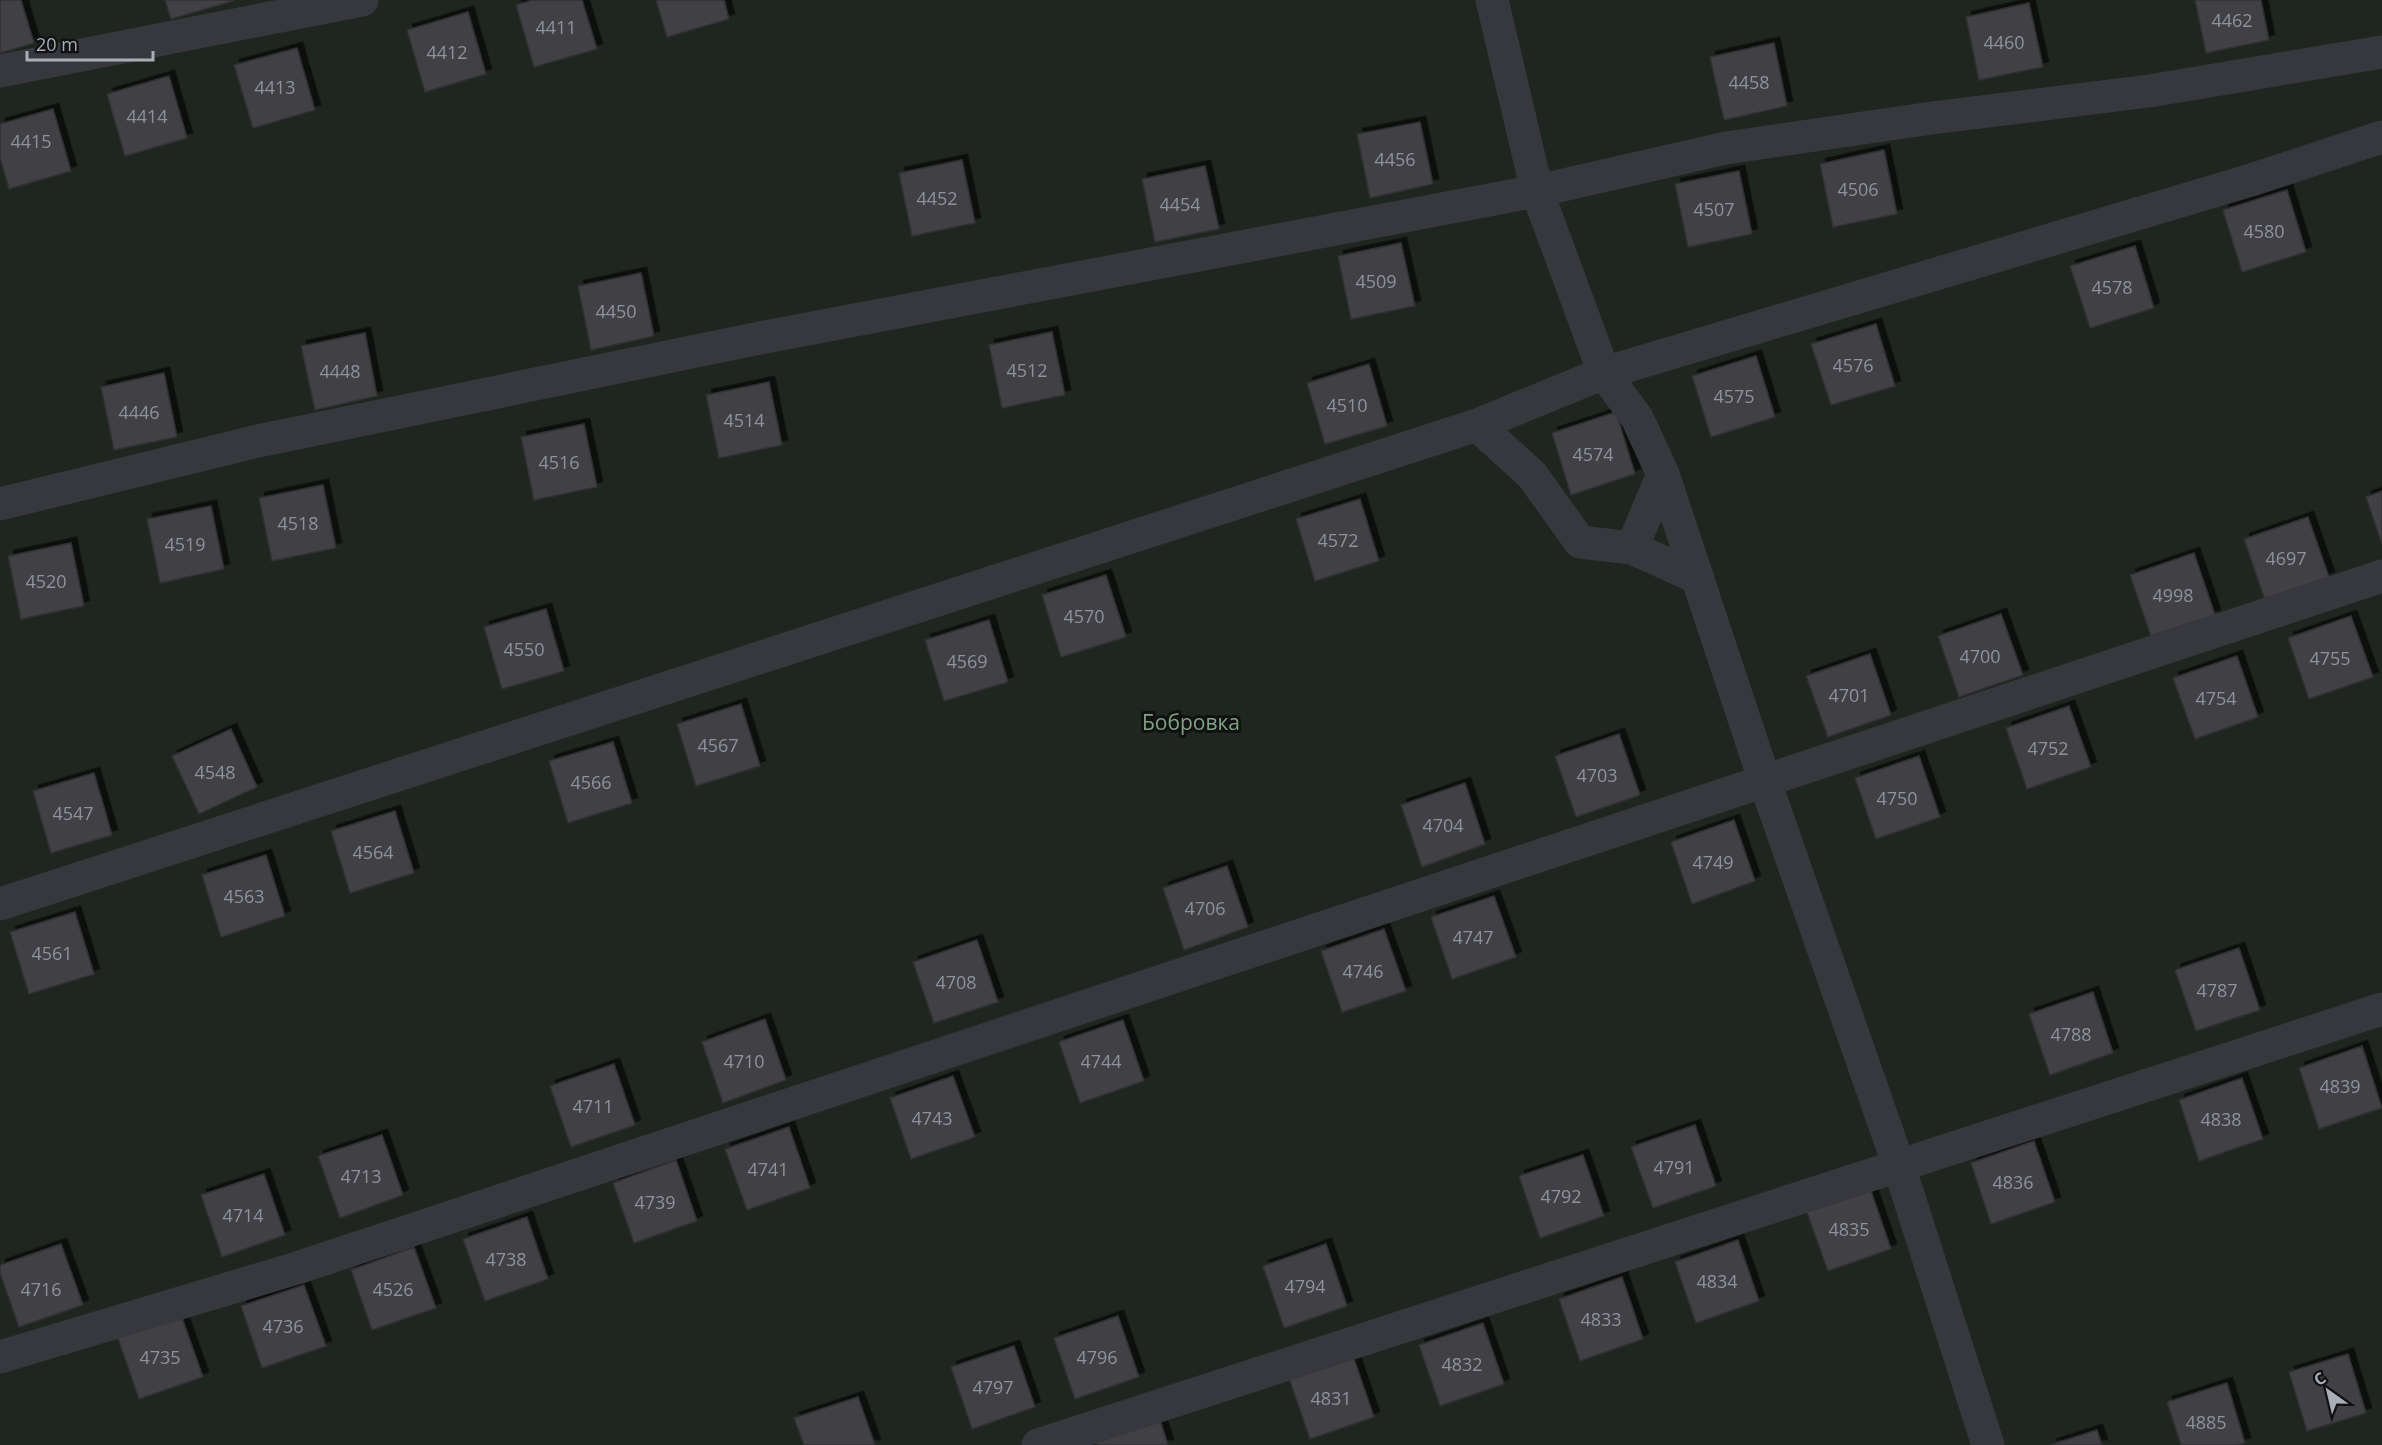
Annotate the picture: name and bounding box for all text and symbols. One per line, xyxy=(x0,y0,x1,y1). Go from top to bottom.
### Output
house number: 4462 xyxy=(2211,8,2253,32)
house number: 4411 xyxy=(535,15,577,39)
scale bar xyxy=(27,24,153,62)
house number: 4460 xyxy=(1983,30,2025,54)
text: 20 m xyxy=(36,32,78,56)
house number: 4412 xyxy=(426,40,468,64)
house number: 4458 xyxy=(1728,70,1770,94)
house number: 4413 xyxy=(254,75,296,99)
house number: 4414 xyxy=(126,104,168,128)
house number: 4415 xyxy=(10,129,52,153)
house number: 4456 xyxy=(1374,147,1416,171)
house number: 4506 xyxy=(1837,177,1879,201)
house number: 4452 xyxy=(916,186,958,210)
house number: 4454 xyxy=(1159,192,1201,216)
house number: 4507 xyxy=(1693,197,1735,221)
house number: 4580 xyxy=(2243,219,2285,243)
house number: 4509 xyxy=(1355,269,1397,293)
house number: 4578 xyxy=(2091,275,2133,299)
house number: 4450 xyxy=(595,299,637,323)
house number: 4576 xyxy=(1832,353,1874,377)
house number: 4512 xyxy=(1006,358,1048,382)
house number: 4448 xyxy=(319,359,361,383)
house number: 4575 xyxy=(1713,384,1755,408)
house number: 4510 xyxy=(1326,393,1368,417)
house number: 4446 xyxy=(118,400,160,424)
house number: 4514 xyxy=(723,408,765,432)
house number: 4574 xyxy=(1572,442,1614,466)
house number: 4516 xyxy=(538,450,580,474)
house number: 4518 xyxy=(277,511,319,535)
house number: 4572 xyxy=(1317,528,1359,552)
house number: 4519 xyxy=(164,532,206,556)
house number: 4697 xyxy=(2265,546,2307,570)
house number: 4520 xyxy=(25,569,67,593)
house number: 4998 xyxy=(2152,583,2194,607)
house number: 4570 xyxy=(1063,604,1105,628)
house number: 4550 xyxy=(503,637,545,661)
house number: 4700 xyxy=(1959,644,2001,668)
house number: 4755 xyxy=(2309,646,2351,670)
house number: 4569 xyxy=(946,649,988,673)
house number: 4701 xyxy=(1828,683,1870,707)
house number: 4754 xyxy=(2195,686,2237,710)
park label: Бобровка xyxy=(1142,708,1240,736)
house number: 4567 xyxy=(697,733,739,757)
house number: 4752 xyxy=(2027,736,2069,760)
house number: 4548 xyxy=(194,760,236,784)
house number: 4703 xyxy=(1576,763,1618,787)
house number: 4566 xyxy=(570,770,612,794)
house number: 4750 xyxy=(1876,786,1918,810)
house number: 4547 xyxy=(52,801,94,825)
house number: 4704 xyxy=(1422,813,1464,837)
house number: 4564 xyxy=(352,840,394,864)
house number: 4749 xyxy=(1692,850,1734,874)
house number: 4563 xyxy=(223,884,265,908)
house number: 4706 xyxy=(1184,896,1226,920)
house number: 4747 xyxy=(1452,925,1494,949)
house number: 4561 xyxy=(31,941,73,965)
house number: 4746 xyxy=(1342,959,1384,983)
house number: 4708 xyxy=(935,970,977,994)
house number: 4787 xyxy=(2196,978,2238,1002)
house number: 4788 xyxy=(2050,1022,2092,1046)
house number: 4710 xyxy=(723,1049,765,1073)
house number: 4744 xyxy=(1080,1049,1122,1073)
house number: 4839 xyxy=(2319,1074,2361,1098)
house number: 4711 xyxy=(572,1094,614,1118)
house number: 4743 xyxy=(911,1106,953,1130)
house number: 4838 xyxy=(2200,1107,2242,1131)
house number: 4791 xyxy=(1653,1155,1695,1179)
house number: 4741 xyxy=(747,1157,789,1181)
house number: 4713 xyxy=(340,1164,382,1188)
house number: 4836 xyxy=(1992,1170,2034,1194)
house number: 4792 xyxy=(1540,1184,1582,1208)
house number: 4739 xyxy=(634,1190,676,1214)
house number: 4714 xyxy=(222,1203,264,1227)
house number: 4835 xyxy=(1828,1217,1870,1241)
house number: 4738 xyxy=(485,1247,527,1271)
house number: 4834 xyxy=(1696,1269,1738,1293)
house number: 4794 xyxy=(1284,1274,1326,1298)
house number: 4716 xyxy=(20,1277,62,1301)
house number: 4526 xyxy=(372,1277,414,1301)
house number: 4833 xyxy=(1580,1307,1622,1331)
house number: 4736 xyxy=(262,1314,304,1338)
house number: 4735 xyxy=(139,1345,181,1369)
house number: 4796 xyxy=(1076,1345,1118,1369)
house number: 4832 xyxy=(1441,1352,1483,1376)
north arrow xyxy=(2298,1361,2358,1421)
text: С xyxy=(2309,1367,2330,1391)
house number: 4797 xyxy=(972,1375,1014,1399)
house number: 4831 xyxy=(1310,1386,1352,1410)
house number: 4885 xyxy=(2185,1410,2227,1434)

